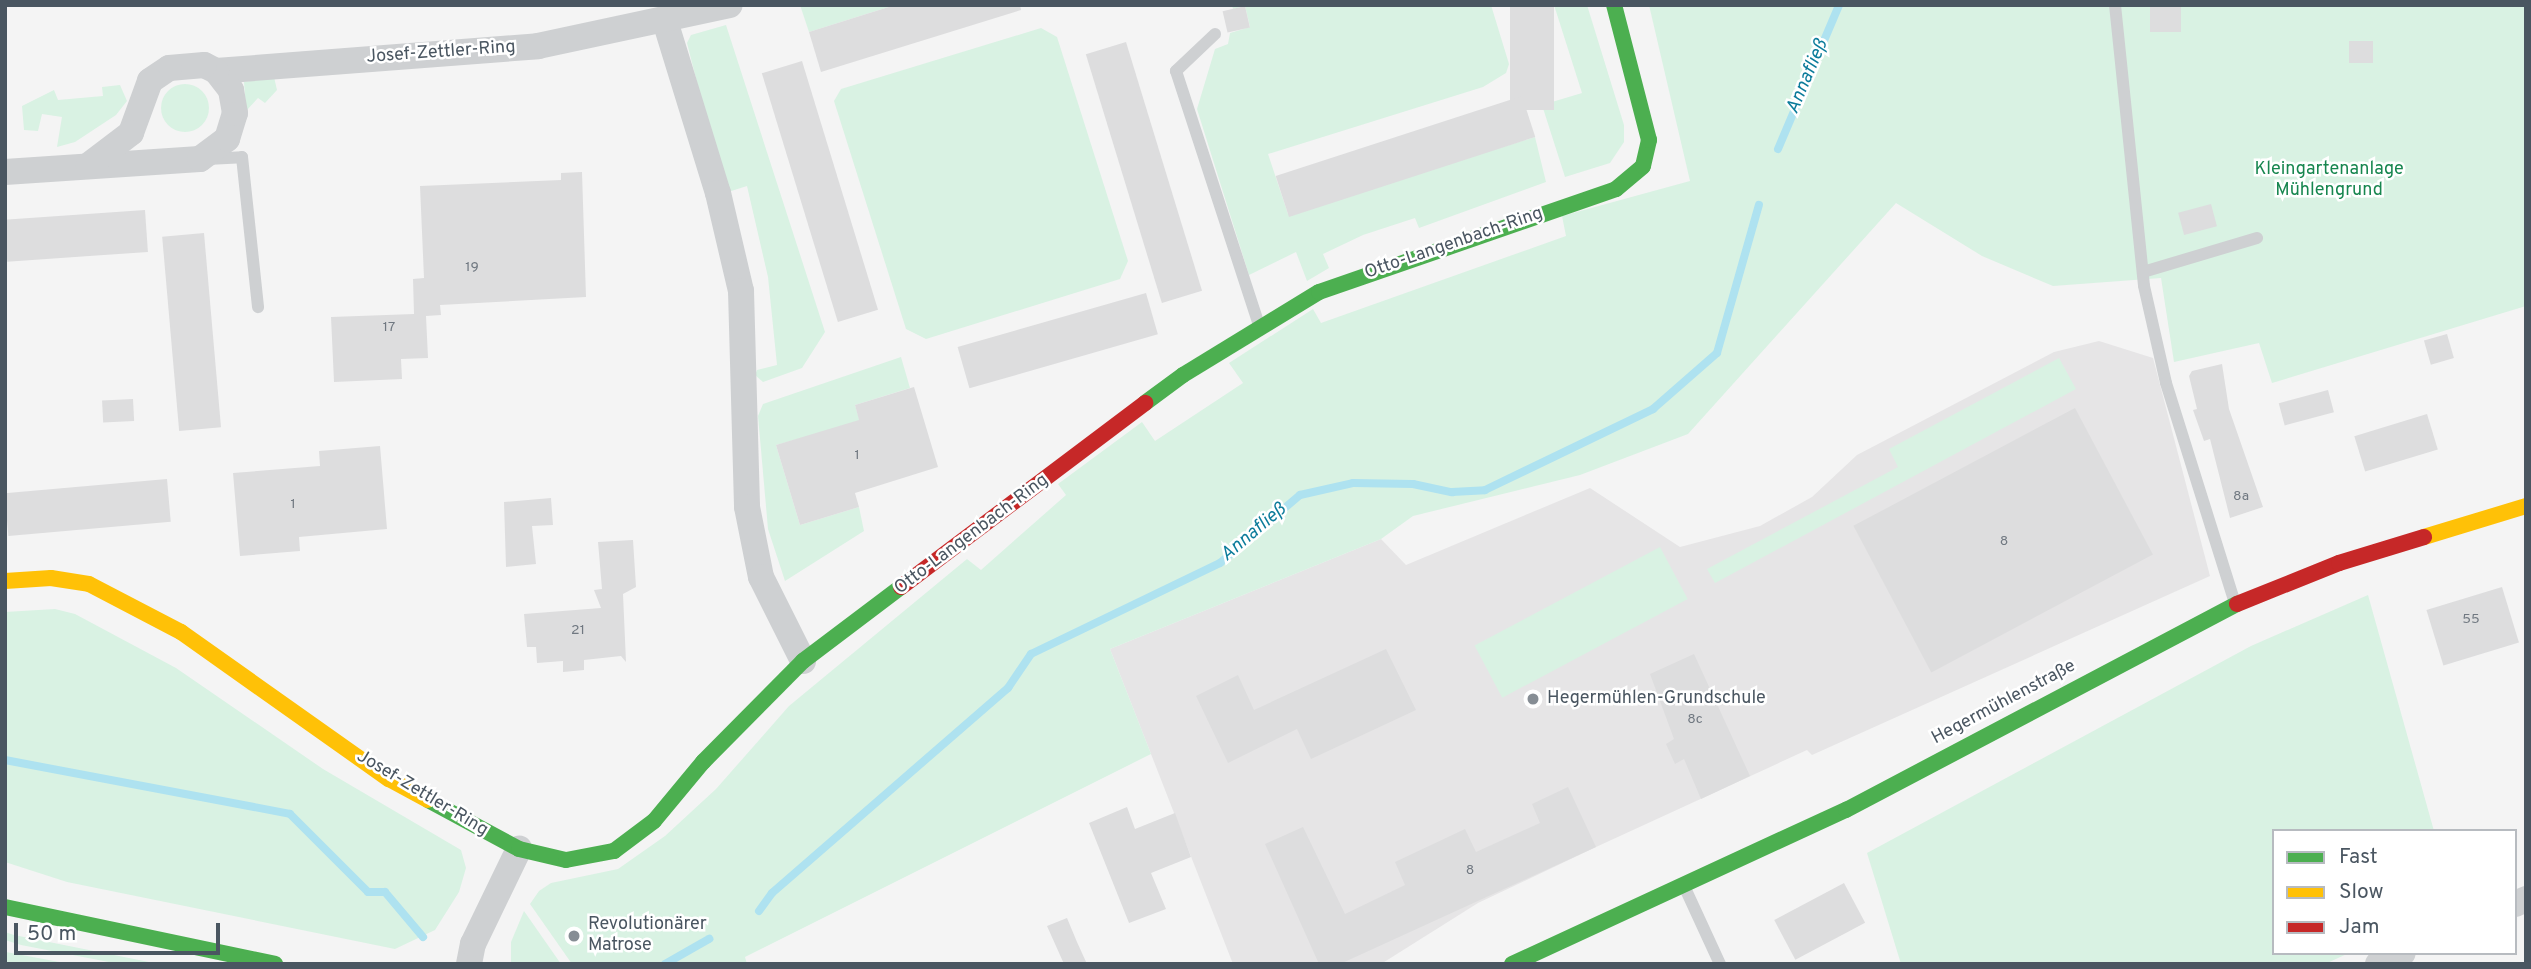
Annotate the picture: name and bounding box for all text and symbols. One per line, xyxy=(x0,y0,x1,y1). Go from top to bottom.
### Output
water label: Annafließ xyxy=(1782,36,1834,118)
street label: Josef-Zettler-Ring xyxy=(366,37,516,69)
park label: Kleingartenanlage Mühlengrund xyxy=(2254,160,2404,202)
street label: Otto-Langenbach-Ring xyxy=(1362,203,1546,285)
house number: 19 xyxy=(465,260,479,276)
house number: 17 xyxy=(383,320,395,336)
house number: 1 xyxy=(854,448,860,464)
street label: Otto-Langenbach-Ring xyxy=(891,470,1053,600)
house number: 8a xyxy=(2233,489,2249,505)
house number: 1 xyxy=(290,497,296,513)
water label: Annafließ xyxy=(1217,499,1291,567)
house number: 8 xyxy=(2000,534,2008,550)
house number: 55 xyxy=(2462,612,2480,628)
house number: 21 xyxy=(571,623,585,639)
street label: Hegermühlenstraße xyxy=(1928,656,2080,750)
place label: Hegermühlen-Grundschule xyxy=(1547,688,1766,710)
marker: Hegermühlen-Grundschule xyxy=(1525,691,1541,707)
house number: 8c xyxy=(1687,712,1703,728)
street label: Josef-Zettler-Ring xyxy=(352,746,492,842)
legend xyxy=(2272,829,2517,955)
text: Fast xyxy=(2339,844,2378,871)
house number: 8 xyxy=(1466,863,1474,879)
text: Slow xyxy=(2339,879,2384,906)
scale bar xyxy=(18,909,224,953)
text: Jam xyxy=(2339,914,2380,941)
place label: Revolutionärer Matrose xyxy=(588,915,707,958)
text: 50 m xyxy=(27,921,76,948)
marker: Revolutionärer Matrose xyxy=(566,928,582,944)

